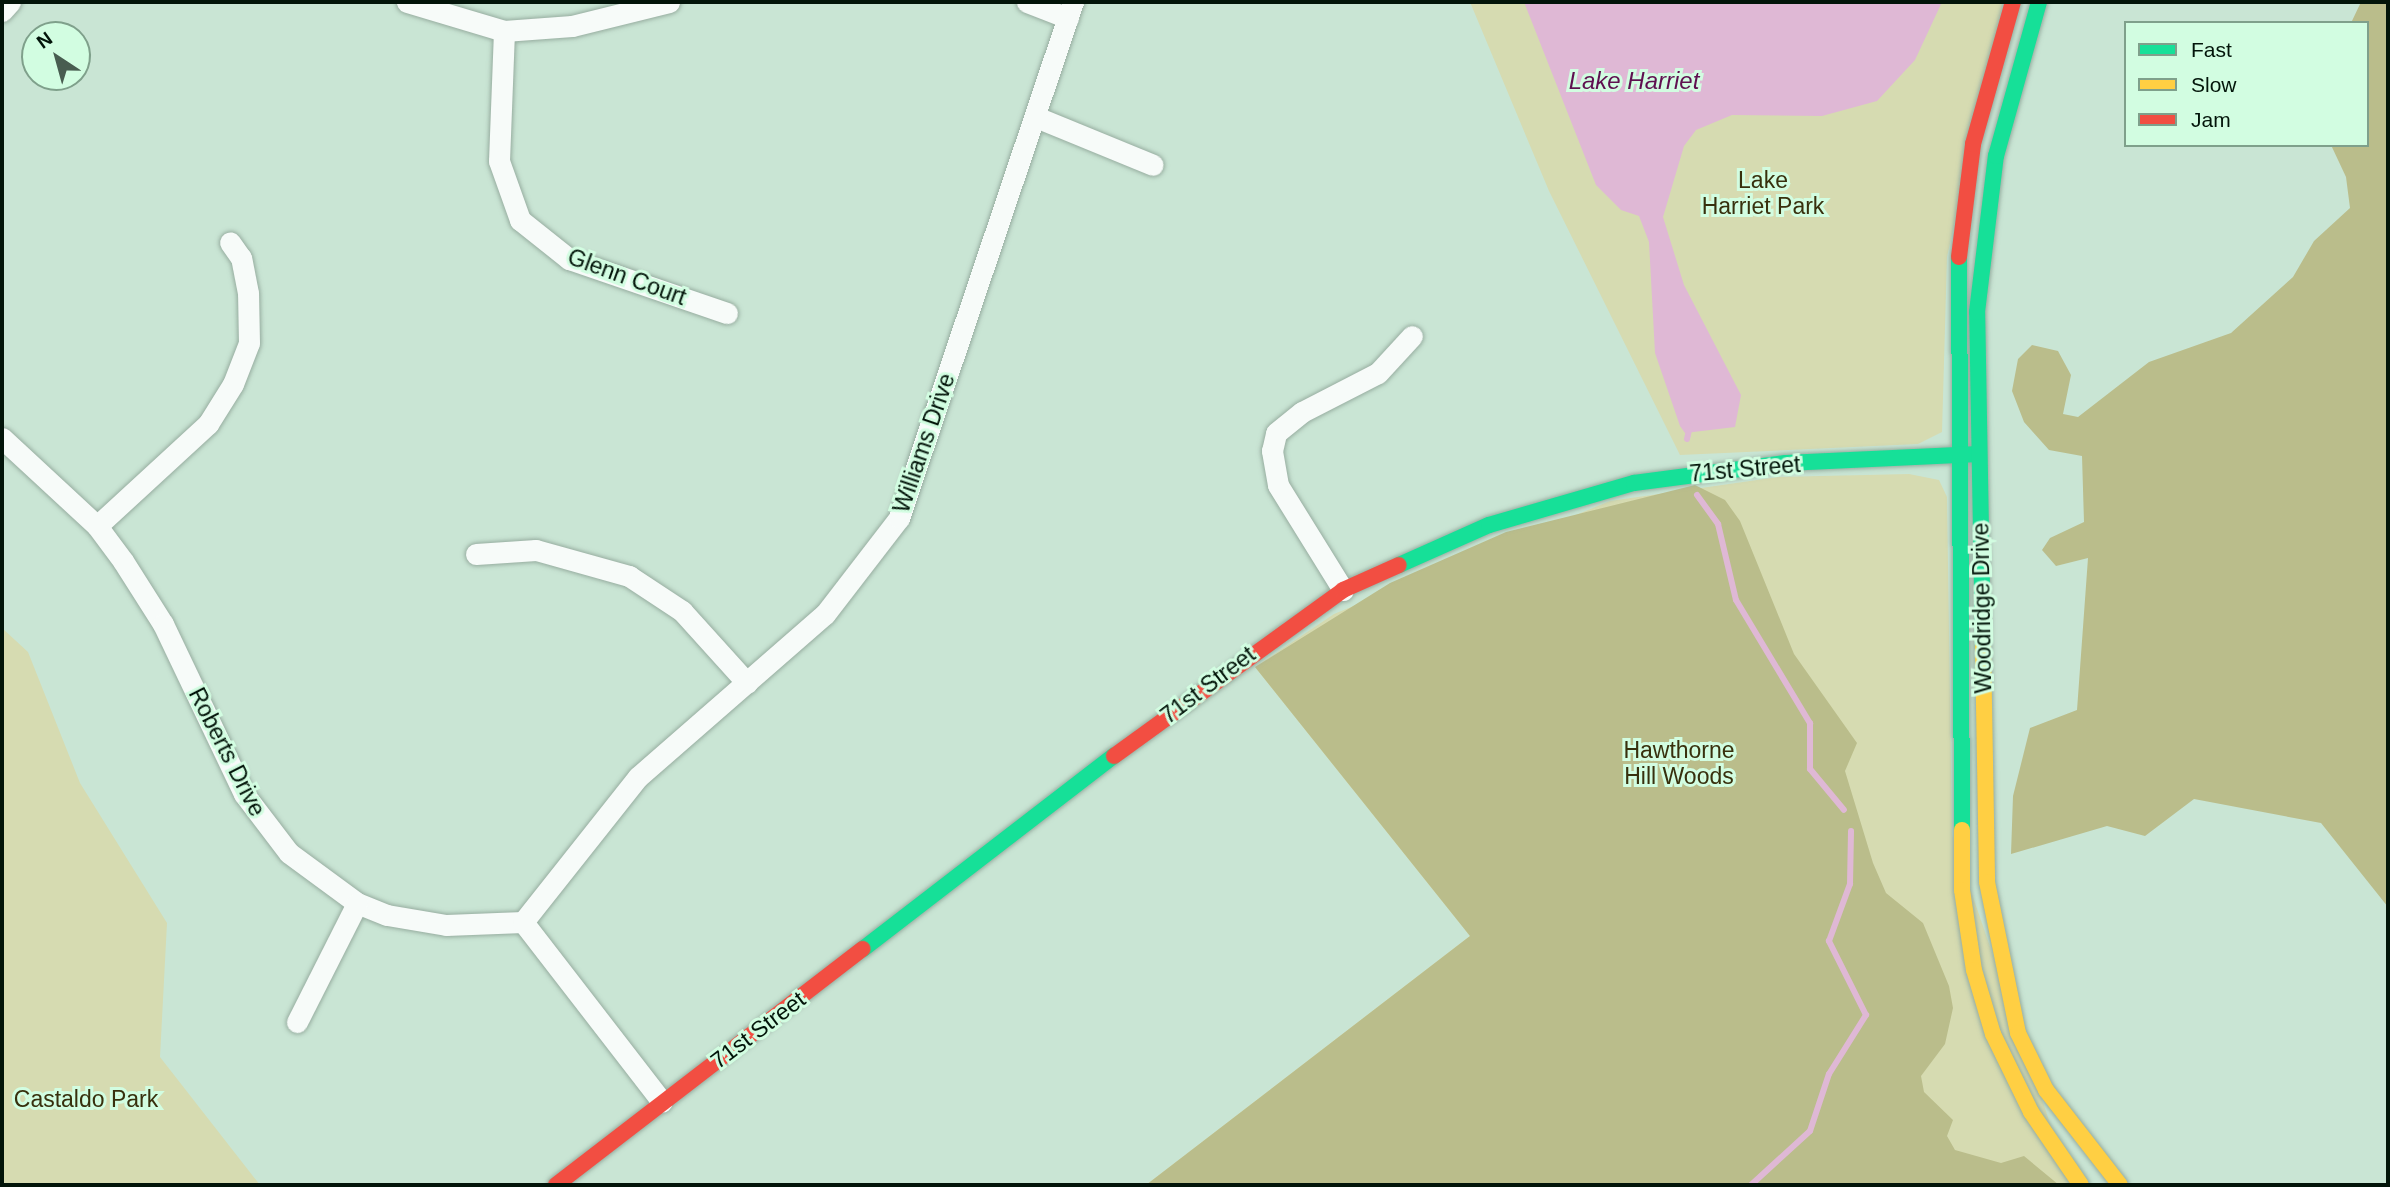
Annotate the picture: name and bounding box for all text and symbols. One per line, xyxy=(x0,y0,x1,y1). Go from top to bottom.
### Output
north arrow xyxy=(21,21,91,91)
legend xyxy=(2124,21,2369,147)
text: N xyxy=(33,28,56,53)
text: Fast xyxy=(2191,38,2232,61)
water label: Lake Harriet xyxy=(1569,67,1699,95)
text: Slow xyxy=(2191,73,2237,96)
text: Jam xyxy=(2191,108,2231,131)
park label: Lake Harriet Park xyxy=(1702,166,1824,220)
street label: Glenn Court xyxy=(564,243,690,311)
street label: Williams Drive xyxy=(887,370,961,516)
street label: 71st Street xyxy=(1688,450,1802,488)
street label: Woodridge Drive xyxy=(1967,522,1997,694)
street label: 71st Street xyxy=(1155,641,1261,729)
street label: Roberts Drive xyxy=(183,683,271,821)
park label: Hawthorne Hill Woods xyxy=(1623,736,1735,790)
street label: 71st Street xyxy=(705,986,811,1074)
park label: Castaldo Park xyxy=(14,1085,158,1113)

